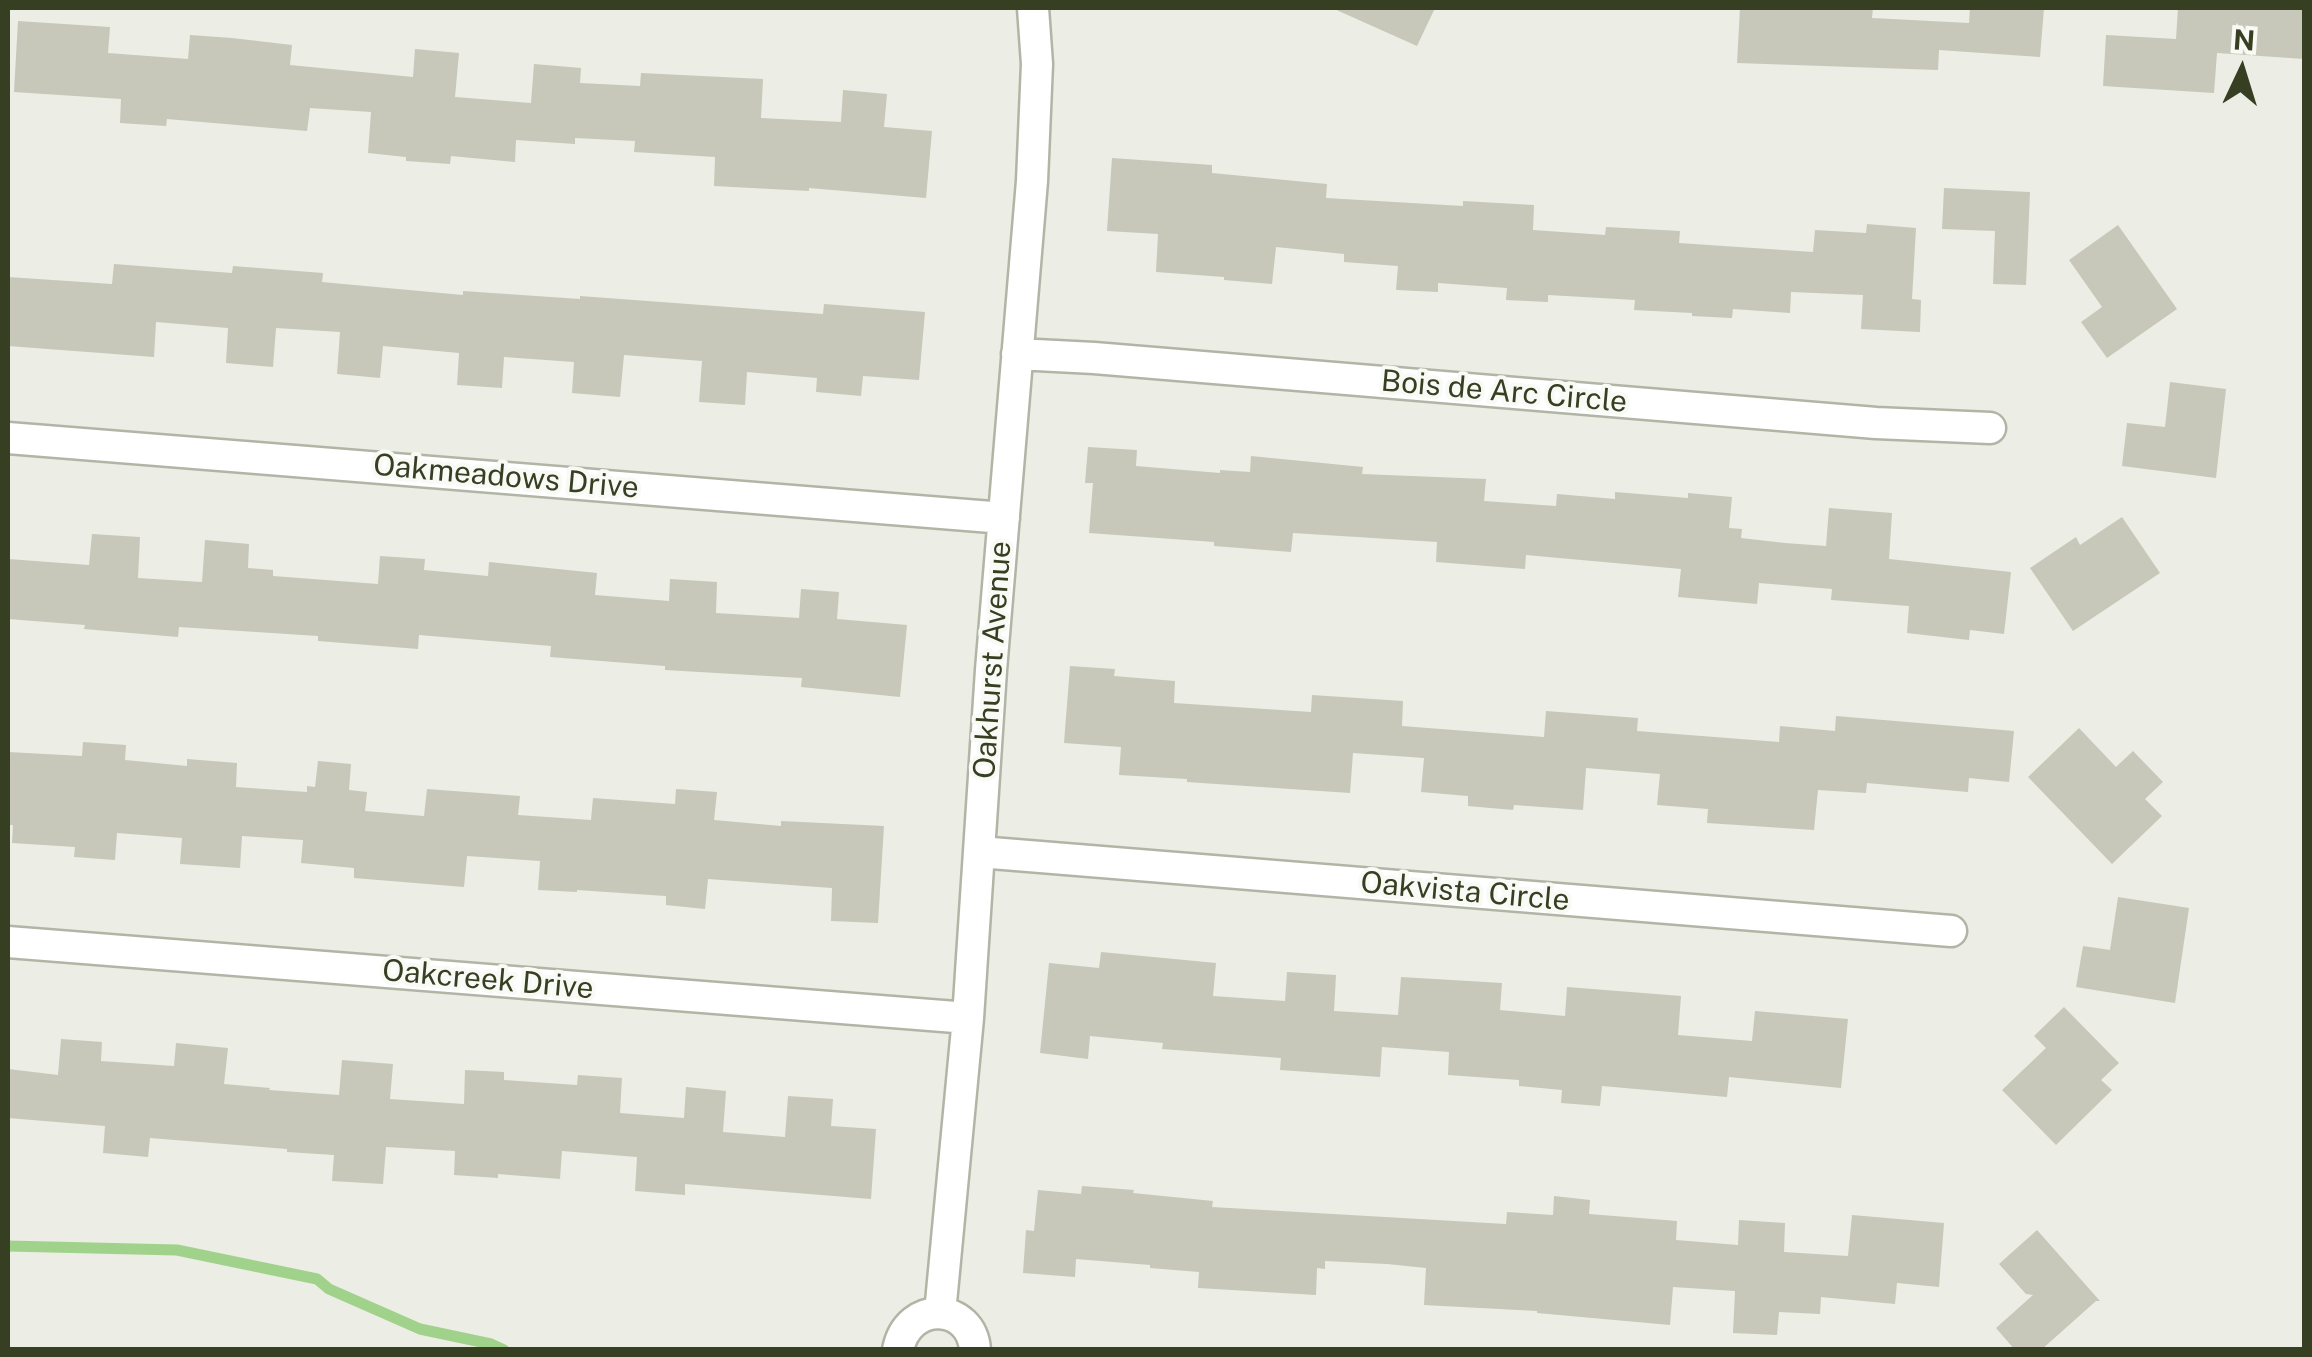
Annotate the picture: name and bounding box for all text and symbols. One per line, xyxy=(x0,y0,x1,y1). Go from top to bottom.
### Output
north arrow xyxy=(2192,20,2292,120)
text: N xyxy=(2232,22,2256,57)
street label: Bois de Arc Circle xyxy=(1379,363,1629,421)
street label: Oakmeadows Drive xyxy=(372,447,640,507)
street label: Oakhurst Avenue xyxy=(967,540,1019,780)
street label: Oakvista Circle xyxy=(1359,865,1571,919)
street label: Oakcreek Drive xyxy=(381,953,595,1007)

